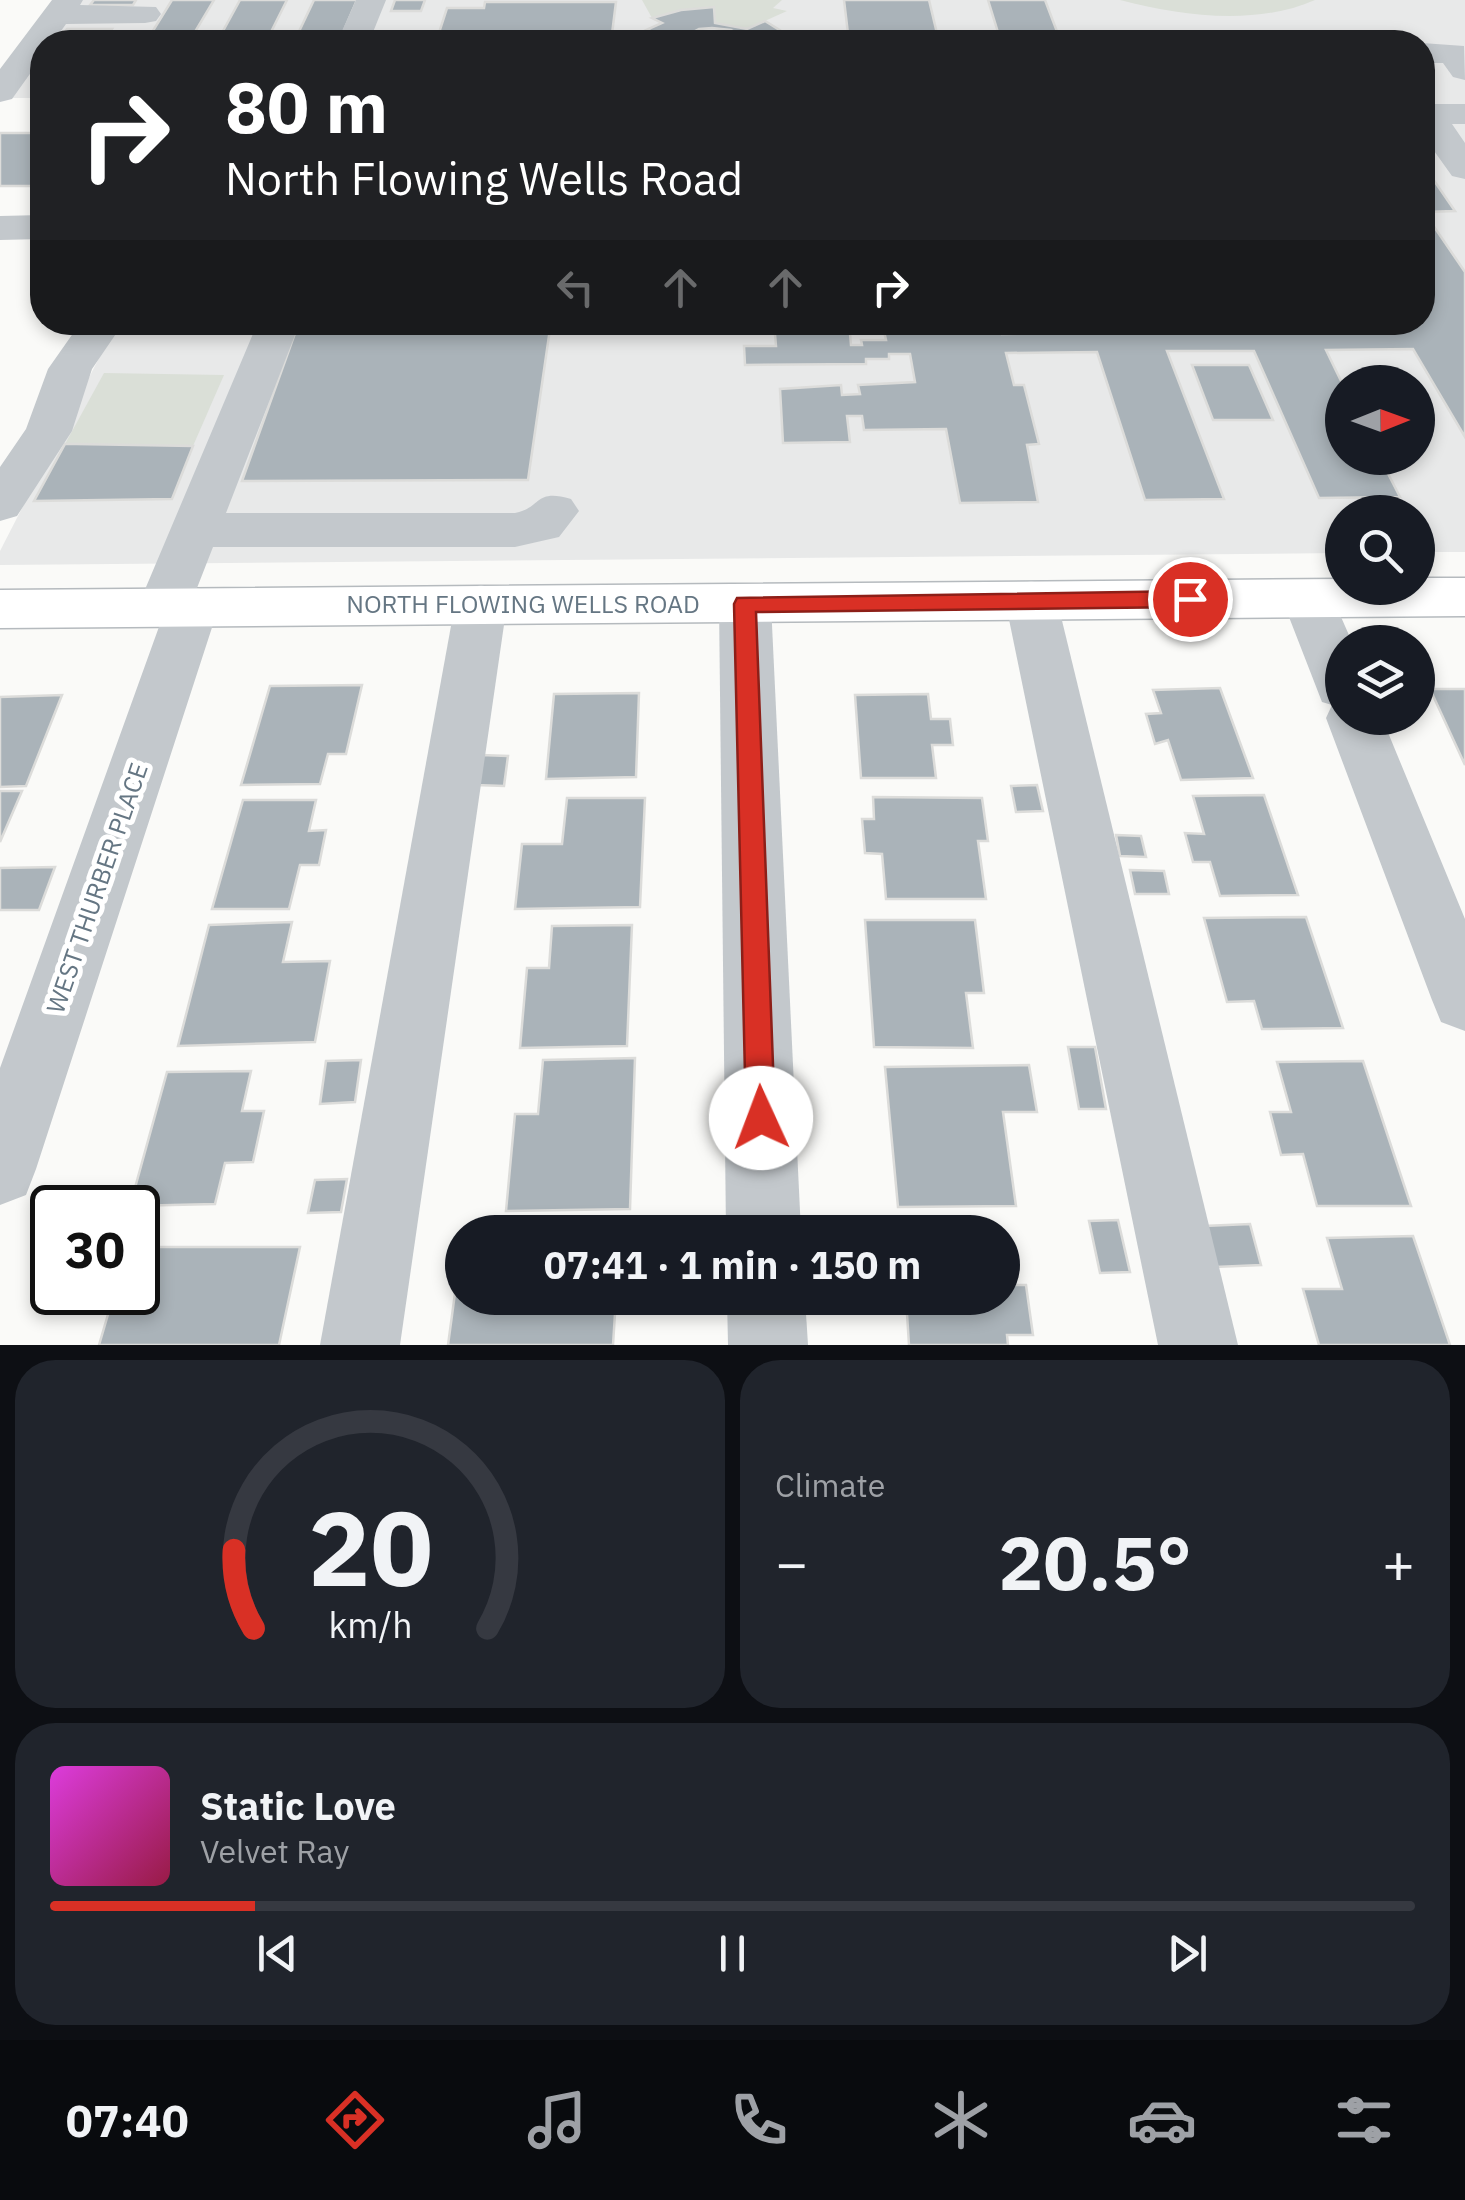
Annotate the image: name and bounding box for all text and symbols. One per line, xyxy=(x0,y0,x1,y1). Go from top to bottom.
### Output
text: 80 m xyxy=(225,61,388,152)
icon: right xyxy=(60,70,190,200)
text: North Flowing Wells Road xyxy=(225,149,743,207)
icon: left xyxy=(548,260,603,315)
icon: ahead xyxy=(653,260,708,315)
icon: ahead xyxy=(758,260,813,315)
icon: right xyxy=(863,260,918,315)
north arrow xyxy=(1325,365,1435,475)
map controls xyxy=(1325,365,1435,735)
button: search xyxy=(1325,495,1435,605)
pin xyxy=(1148,557,1233,642)
icon: arrive xyxy=(1163,572,1218,627)
street label: NORTH FLOWING WELLS ROAD xyxy=(346,587,700,620)
button: layers xyxy=(1325,625,1435,735)
street label: WEST THURBER PLACE xyxy=(38,758,155,1017)
position arrow xyxy=(709,1066,813,1170)
speed limit sign: 30 xyxy=(30,1185,160,1315)
text: 07:41 · 1 min · 150 m xyxy=(544,1240,921,1289)
text: Climate xyxy=(775,1464,885,1506)
text: 20 xyxy=(308,1479,432,1615)
text: 20.5° xyxy=(998,1513,1192,1611)
text: − xyxy=(775,1527,808,1598)
text: + xyxy=(1382,1527,1415,1598)
text: km/h xyxy=(328,1601,412,1648)
text: Static Love xyxy=(200,1781,396,1830)
text: Velvet Ray xyxy=(200,1830,349,1872)
icon: previous xyxy=(250,1926,305,1981)
icon: pause xyxy=(705,1926,760,1981)
icon: next xyxy=(1160,1926,1215,1981)
icon: directions xyxy=(320,2085,390,2155)
icon: music xyxy=(522,2085,592,2155)
icon: phone xyxy=(724,2085,794,2155)
icon: climate xyxy=(926,2085,996,2155)
icon: car xyxy=(1127,2085,1197,2155)
icon: filters xyxy=(1329,2085,1399,2155)
text: 07:40 xyxy=(66,2091,189,2149)

